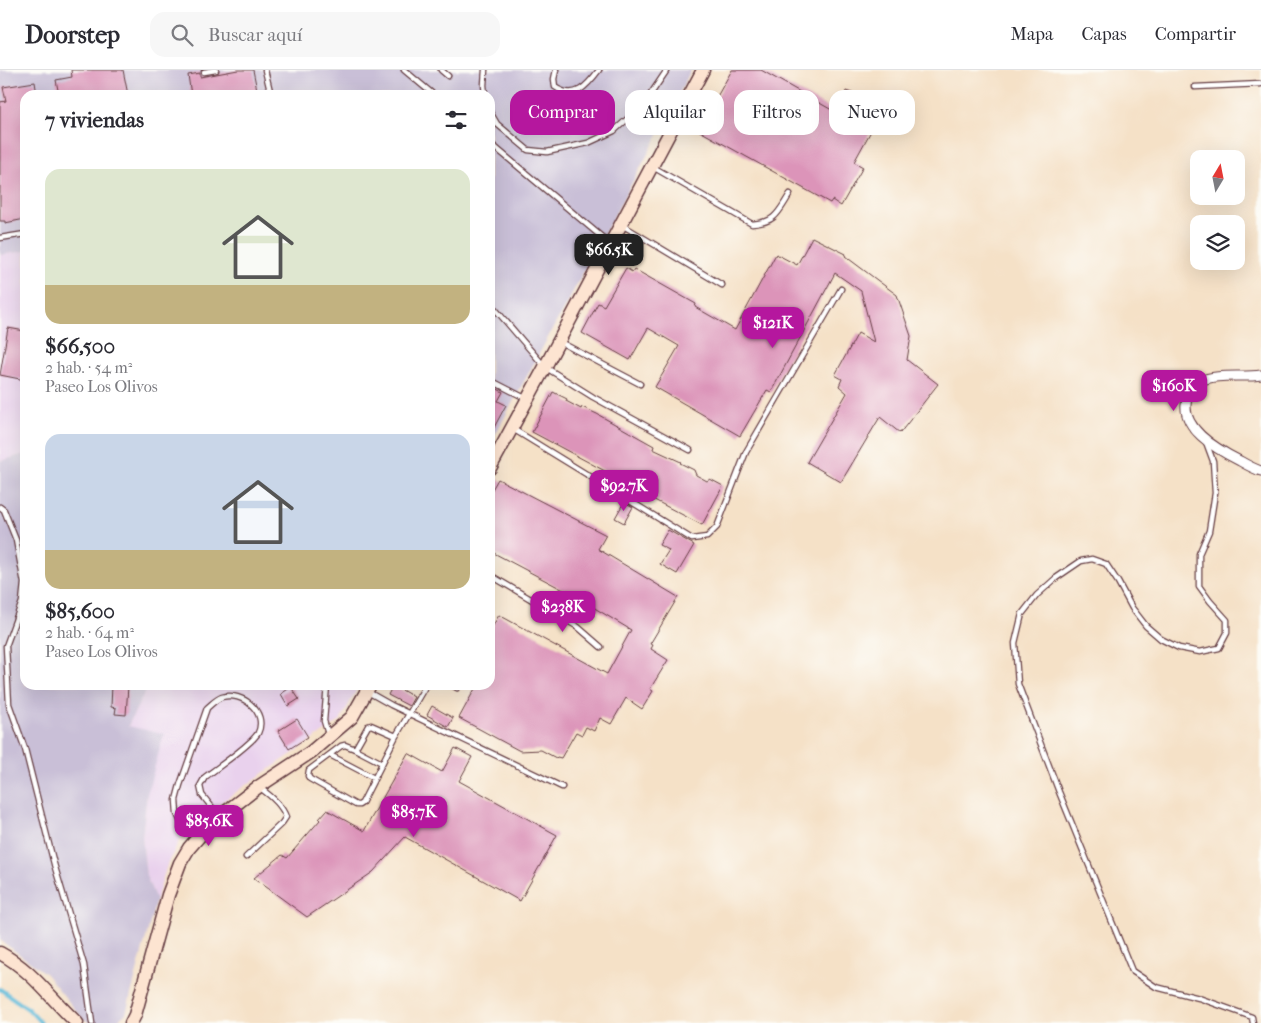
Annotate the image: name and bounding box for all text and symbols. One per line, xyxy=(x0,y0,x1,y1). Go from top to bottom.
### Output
search box xyxy=(150,12,500,57)
text: Doorstep xyxy=(25,21,120,49)
icon: search xyxy=(168,21,196,49)
text: Buscar aquí xyxy=(208,24,302,46)
text: Mapa xyxy=(1011,24,1053,45)
text: Capas xyxy=(1081,24,1127,45)
text: Compartir xyxy=(1155,24,1236,45)
chip: Comprar xyxy=(510,90,615,135)
chip: Alquilar xyxy=(625,90,724,135)
chip: Filtros xyxy=(734,90,819,135)
chip: Nuevo xyxy=(829,90,915,135)
icon: filters xyxy=(442,106,470,134)
text: 7 viviendas xyxy=(45,108,144,132)
north arrow xyxy=(1190,150,1245,205)
map controls xyxy=(1190,150,1245,270)
icon: home xyxy=(213,202,303,292)
button: layers xyxy=(1190,215,1245,270)
pin: $66.5K xyxy=(568,234,650,276)
text: $66.5K xyxy=(585,240,633,259)
pin: $121K xyxy=(738,306,808,349)
text: $121K xyxy=(753,313,793,332)
text: $66,500 xyxy=(45,334,115,358)
text: 2 hab. · 54 m² xyxy=(45,358,132,377)
pin: $160K xyxy=(1139,370,1209,412)
text: $160K xyxy=(1152,376,1196,395)
text: Paseo Los Olivos xyxy=(45,377,158,396)
icon: home xyxy=(213,467,303,557)
pin: $92.7K xyxy=(583,470,665,512)
text: $92.7K xyxy=(601,476,647,495)
pin: $238K xyxy=(528,590,598,633)
text: $238K xyxy=(541,597,585,616)
text: $85,600 xyxy=(45,599,115,623)
text: 2 hab. · 64 m² xyxy=(45,623,134,642)
text: Paseo Los Olivos xyxy=(45,642,158,661)
pin: $85.7K xyxy=(373,796,455,838)
text: $85.7K xyxy=(391,802,437,821)
pin: $85.6K xyxy=(168,804,250,847)
text: $85.6K xyxy=(185,811,233,830)

